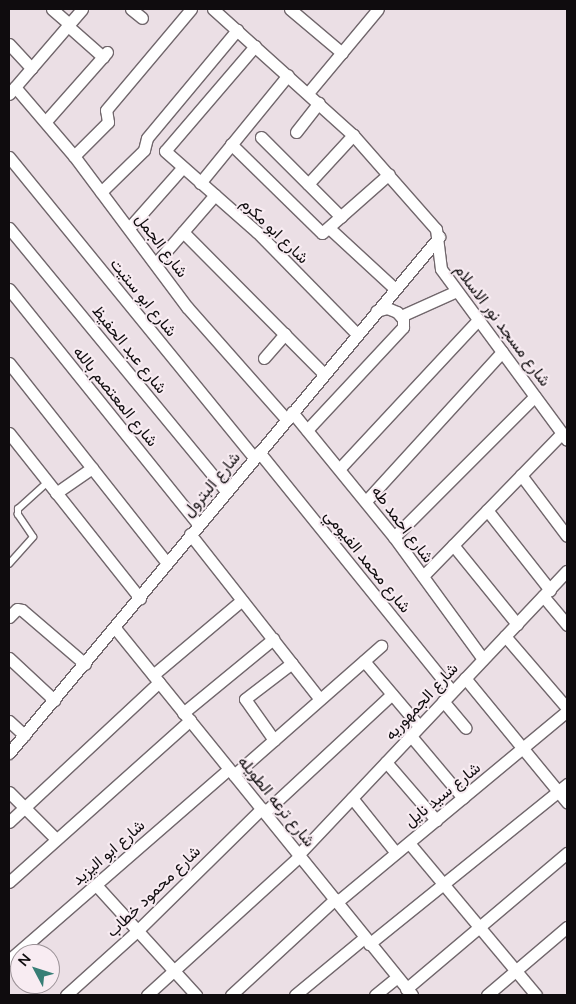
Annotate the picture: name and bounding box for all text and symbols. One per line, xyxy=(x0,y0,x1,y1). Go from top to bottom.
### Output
street label: شارع ابو مكرم xyxy=(237,193,313,267)
street label: شارع الجمل xyxy=(132,209,192,281)
street label: شارع ابو ستيت xyxy=(107,254,181,340)
street label: شارع مسجد نور الاسلام xyxy=(451,260,555,390)
street label: شارع عبد الحفيظ xyxy=(89,301,171,397)
street label: شارع المعتصم بالله xyxy=(70,342,162,450)
street label: شارع البترول xyxy=(178,448,244,520)
street label: شارع احمد طه xyxy=(368,482,438,566)
street label: شارع محمد الفيومي xyxy=(321,506,415,616)
street label: شارع الجمهوريه xyxy=(380,658,462,744)
street label: شارع ترعه الطويله xyxy=(234,752,320,850)
street label: شارع سيد نايل xyxy=(400,757,484,831)
street label: شارع ابو اليزيد xyxy=(68,815,148,889)
street label: شارع محمود خطاب xyxy=(102,841,204,941)
north arrow xyxy=(10,944,60,994)
text: N xyxy=(14,950,34,969)

